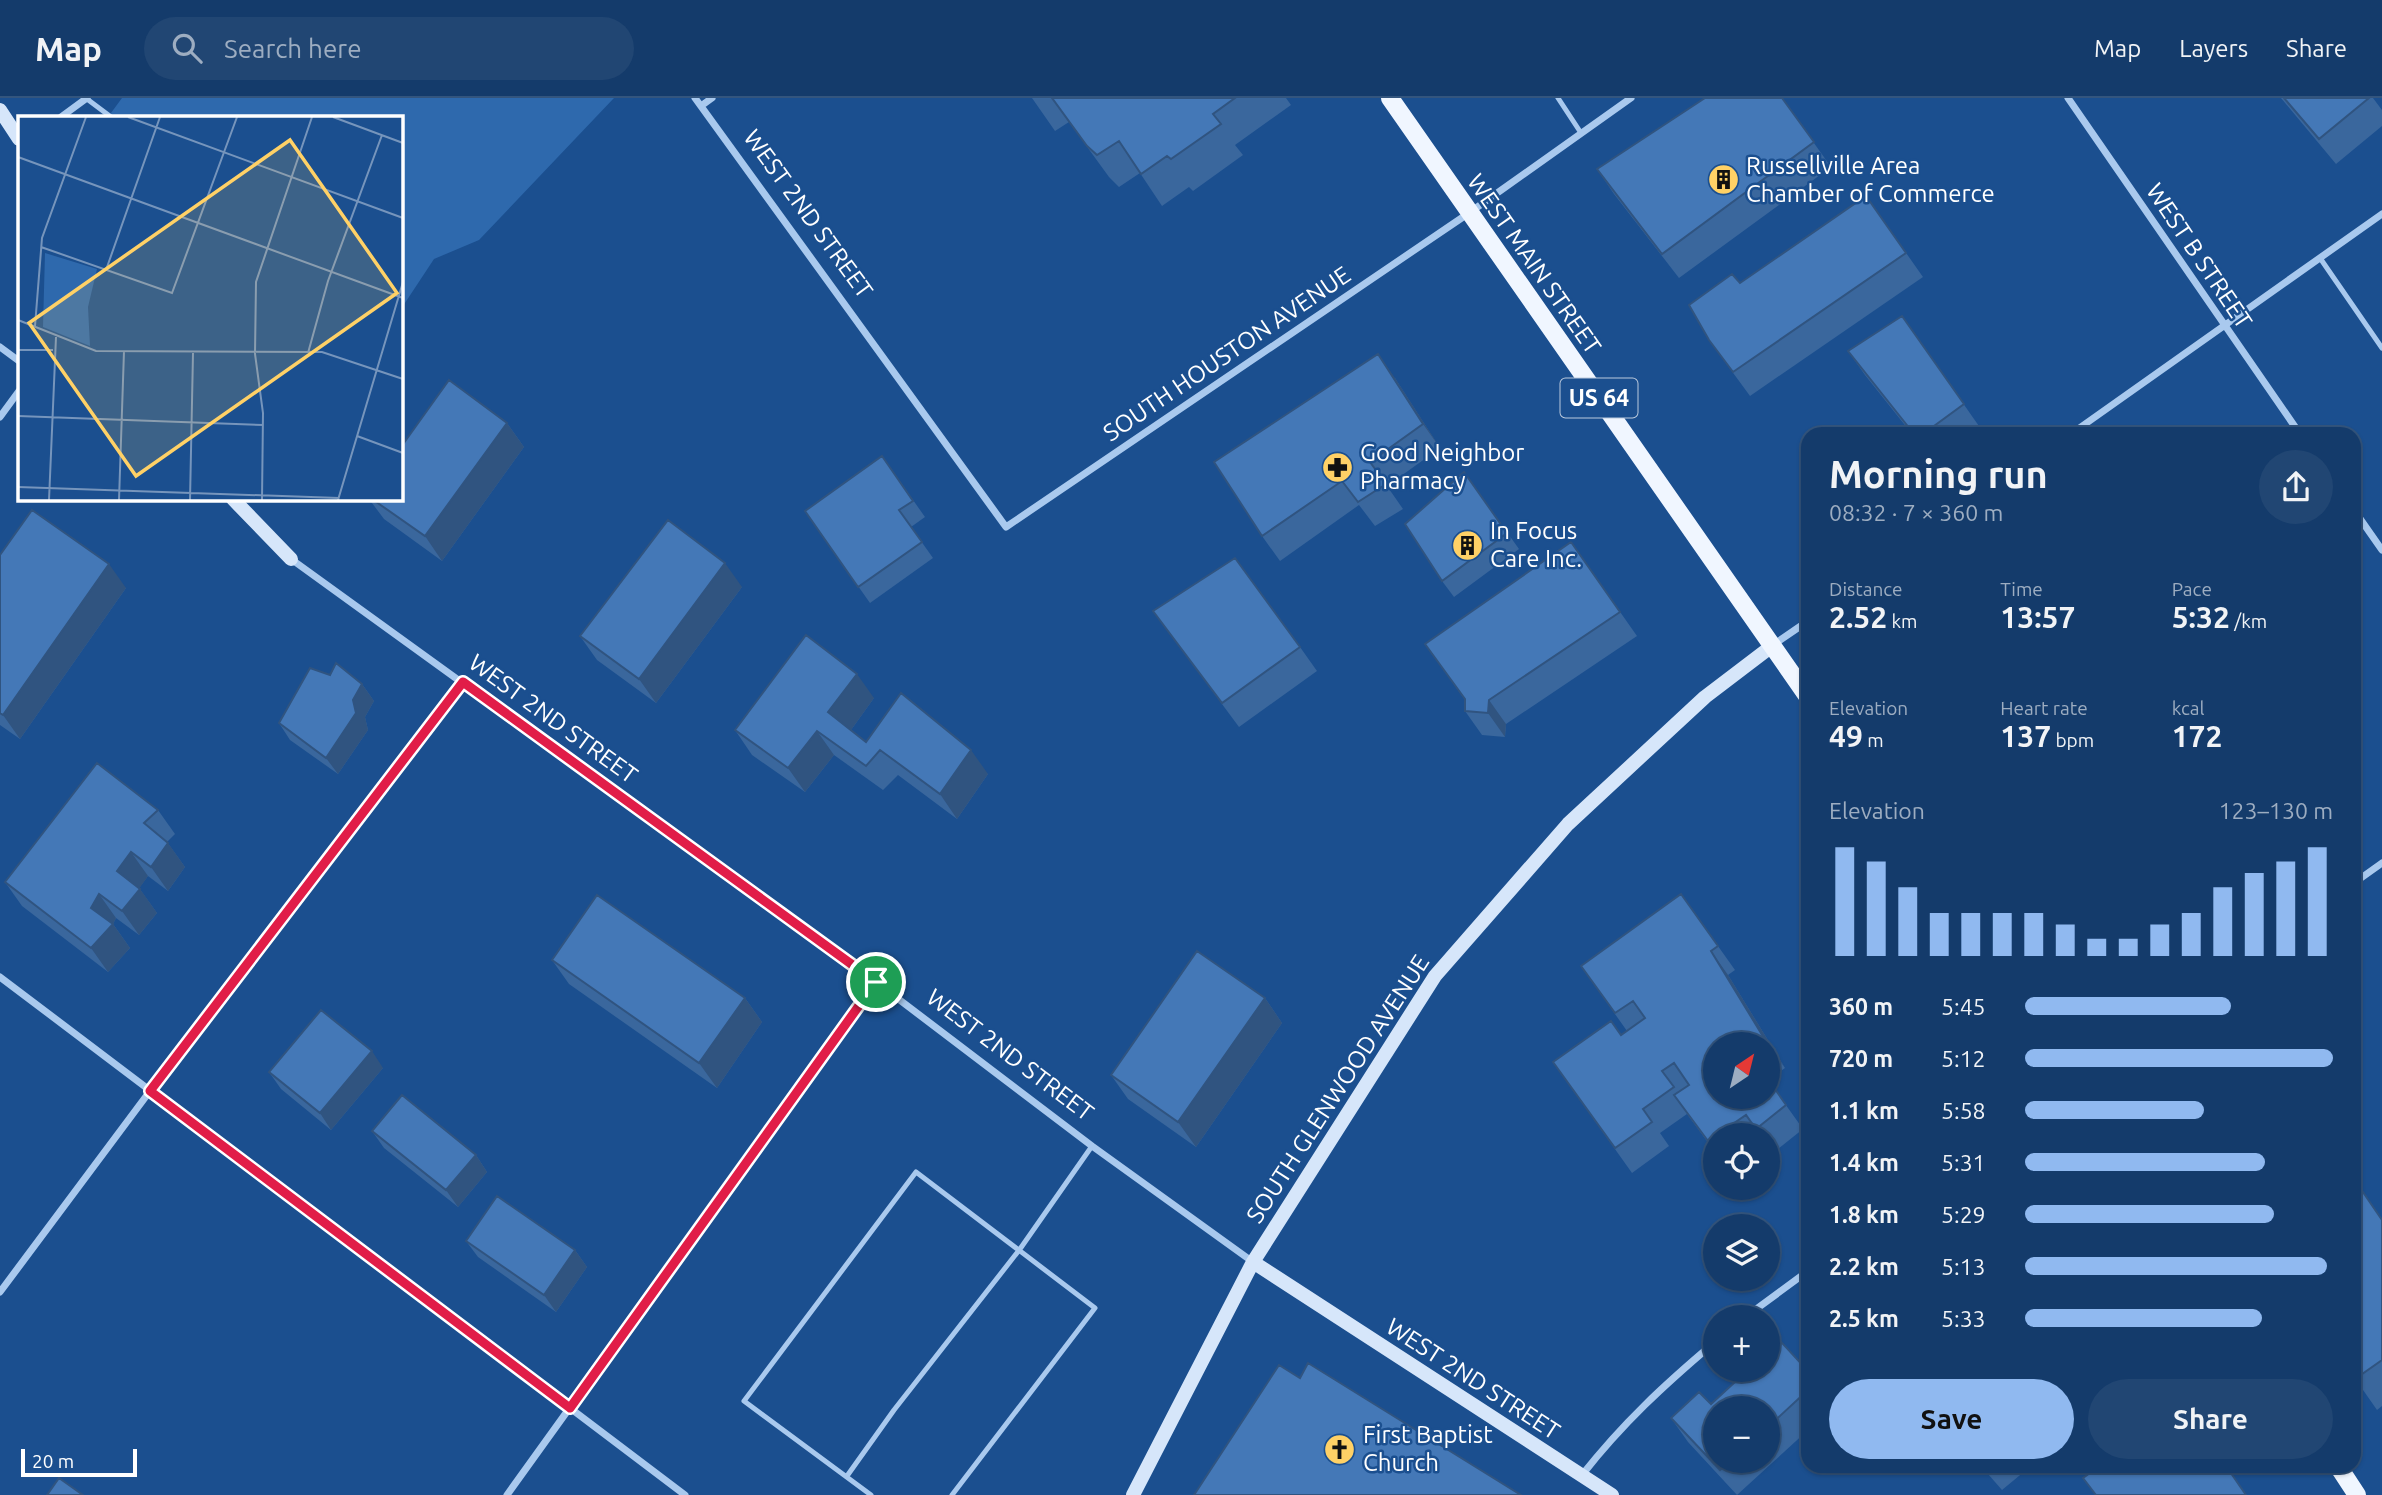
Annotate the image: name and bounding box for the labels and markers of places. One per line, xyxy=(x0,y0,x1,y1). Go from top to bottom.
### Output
place label: Russellville Area Chamber of Commerce xyxy=(1746,152,1995,207)
building icon: Russellville Area Chamber of Commerce xyxy=(1706,163,1740,197)
place label: Good Neighbor Pharmacy xyxy=(1360,439,1524,494)
pharmacy icon: Good Neighbor Pharmacy xyxy=(1320,450,1354,484)
place label: In Focus Care Inc. xyxy=(1490,517,1582,572)
building icon: In Focus Care Inc. xyxy=(1450,528,1484,562)
pin xyxy=(846,952,906,1012)
place label: First Baptist Church xyxy=(1363,1421,1493,1476)
church icon: First Baptist Church xyxy=(1323,1432,1357,1466)

